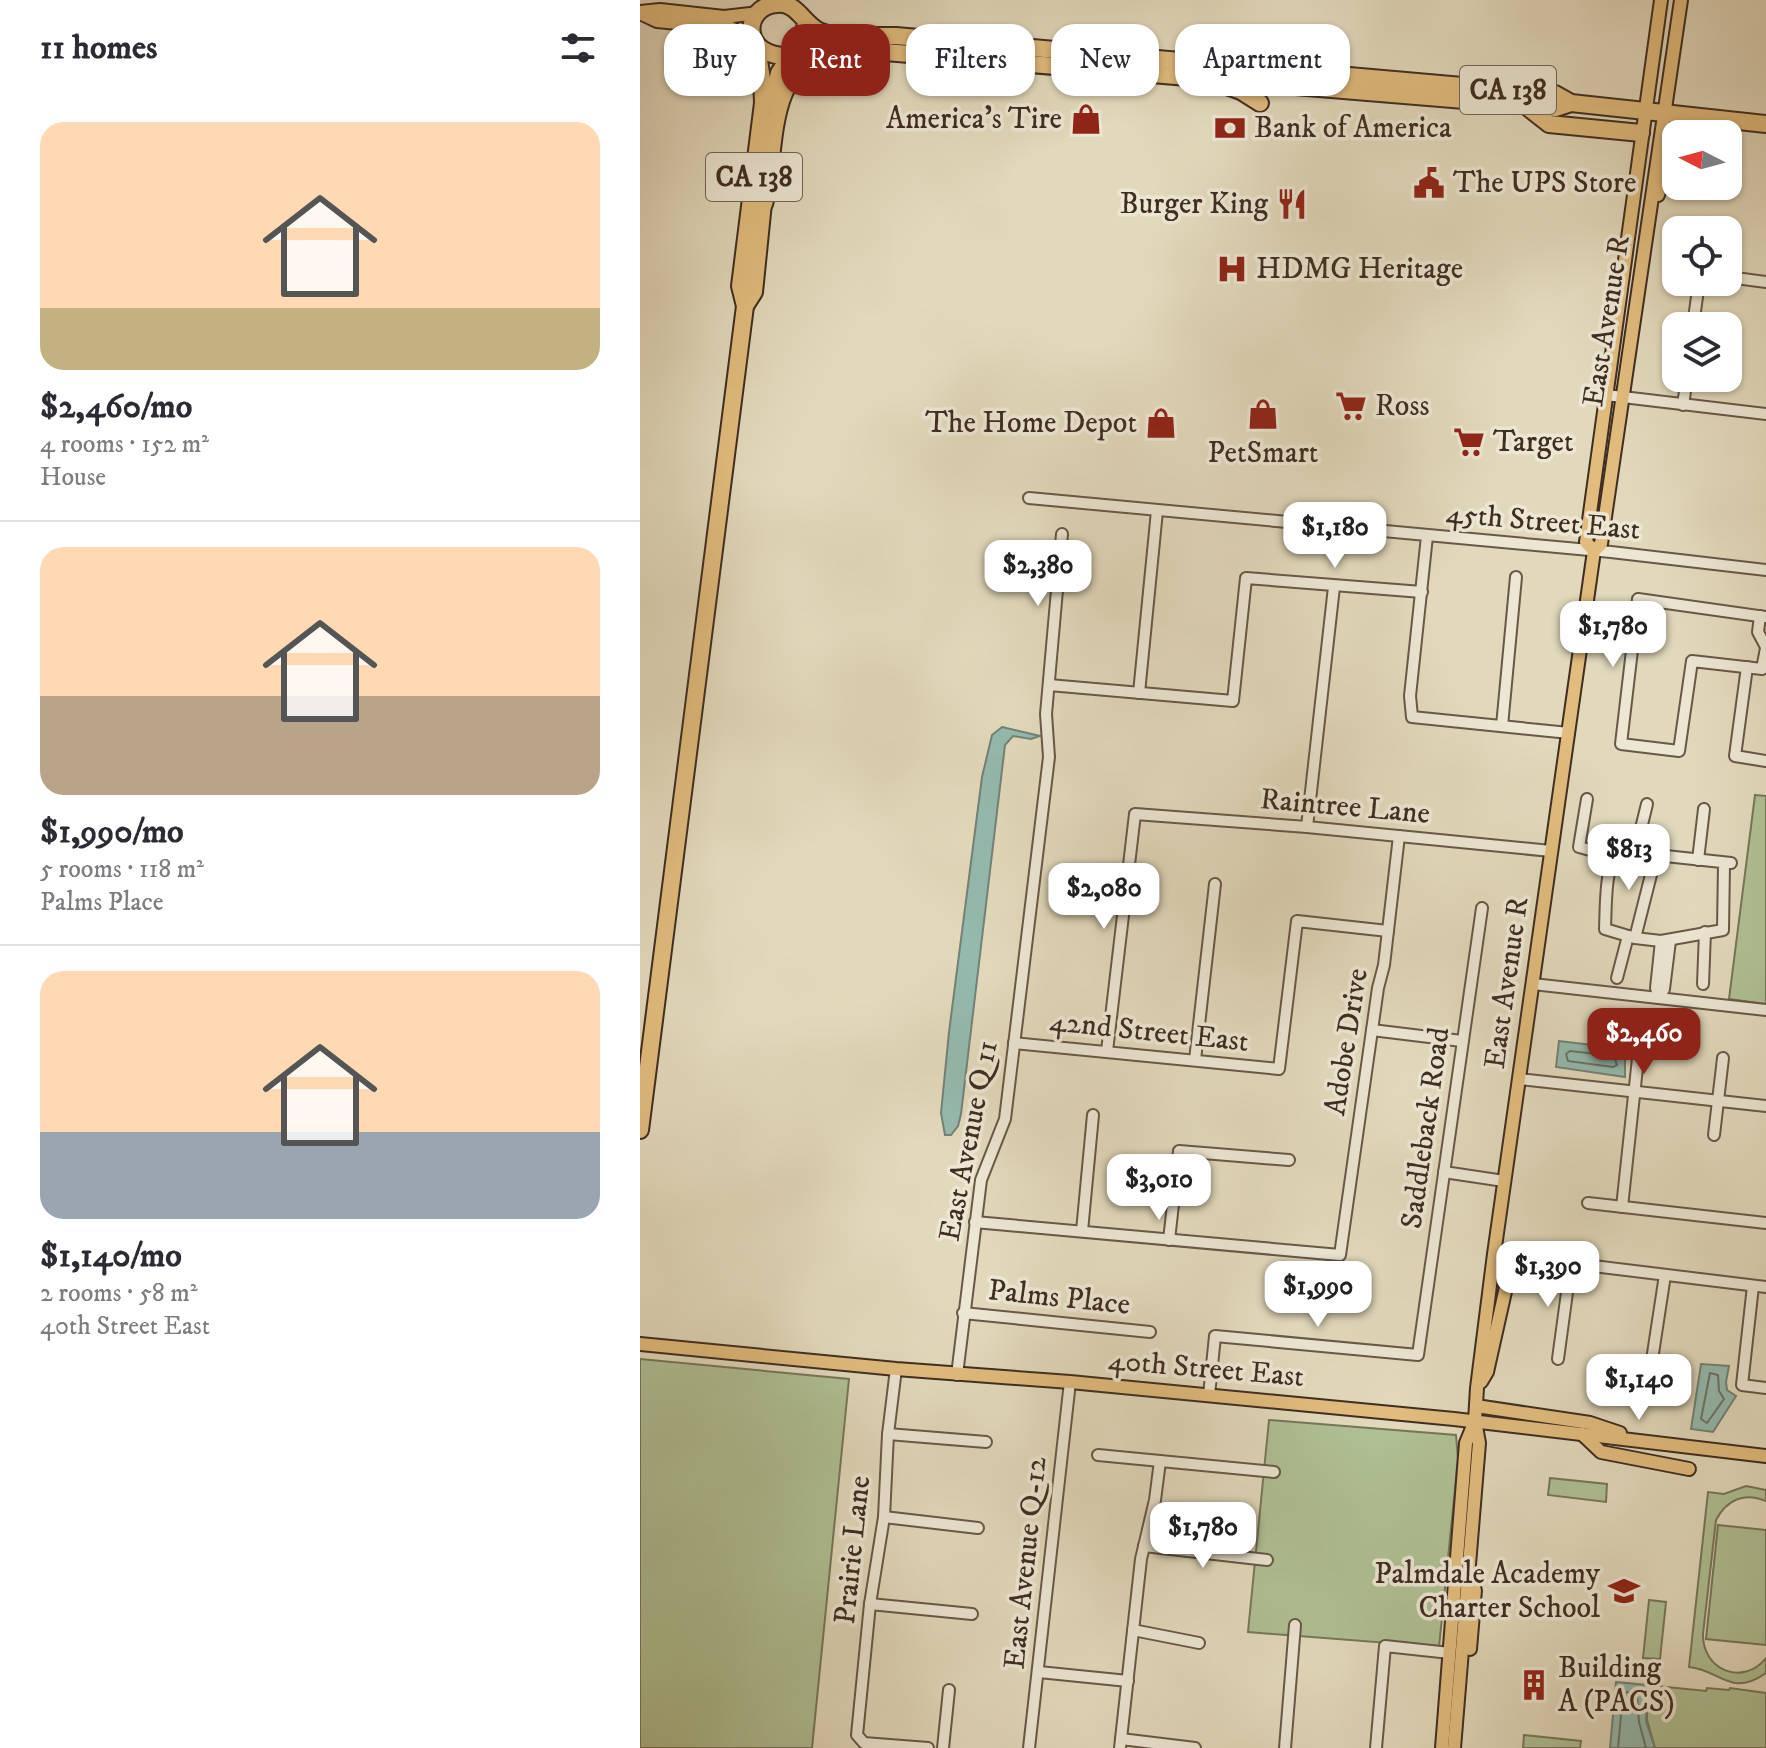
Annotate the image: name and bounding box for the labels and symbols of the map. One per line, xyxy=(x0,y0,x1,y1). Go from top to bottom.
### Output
road number: CA 138 xyxy=(1460,66,1556,114)
place label: America's Tire xyxy=(886,101,1062,138)
shop icon: America's Tire xyxy=(1069,102,1103,136)
place label: Bank of America xyxy=(1254,110,1452,147)
bank icon: Bank of America xyxy=(1213,111,1247,145)
north arrow xyxy=(1662,120,1742,200)
road number: CA 138 xyxy=(706,153,802,201)
place label: The UPS Store xyxy=(1453,165,1636,202)
public building icon: The UPS Store xyxy=(1412,166,1446,200)
place label: Burger King xyxy=(1120,186,1268,223)
restaurant icon: Burger King xyxy=(1275,187,1309,221)
street label: East Avenue R xyxy=(1575,233,1639,409)
place label: HDMG Heritage xyxy=(1256,251,1463,288)
hospital icon: HDMG Heritage xyxy=(1215,252,1249,286)
place label: Ross xyxy=(1375,388,1429,425)
supermarket icon: Ross xyxy=(1334,389,1368,423)
shop icon: PetSmart xyxy=(1246,397,1280,431)
place label: The Home Depot xyxy=(925,405,1137,442)
shop icon: The Home Depot xyxy=(1144,406,1178,440)
place label: Target xyxy=(1493,424,1574,461)
supermarket icon: Target xyxy=(1452,425,1486,459)
place label: PetSmart xyxy=(1208,435,1318,472)
street label: 45th Street East xyxy=(1444,495,1642,549)
pin: $1,180 xyxy=(1270,502,1400,570)
pin: $2,380 xyxy=(973,540,1103,608)
pin: $1,780 xyxy=(1548,601,1678,669)
street label: Raintree Lane xyxy=(1259,781,1431,833)
pin: $813 xyxy=(1582,824,1676,892)
pin: $2,080 xyxy=(1039,863,1169,931)
street label: East Avenue R xyxy=(1477,895,1537,1071)
street label: Adobe Drive xyxy=(1317,966,1377,1118)
street label: 42nd Street East xyxy=(1048,1003,1250,1061)
pin: $2,460 xyxy=(1579,1008,1709,1076)
street label: Saddleback Road xyxy=(1394,1025,1458,1231)
street label: East Avenue Q 11 xyxy=(931,1037,1007,1245)
pin: $3,010 xyxy=(1094,1154,1224,1222)
pin: $1,390 xyxy=(1483,1241,1613,1309)
pin: $1,990 xyxy=(1253,1261,1383,1329)
street label: Palms Place xyxy=(986,1272,1132,1324)
street label: 40th Street East xyxy=(1107,1342,1305,1396)
pin: $1,140 xyxy=(1574,1354,1704,1422)
street label: East Avenue Q-12 xyxy=(996,1455,1056,1671)
street label: Prairie Lane xyxy=(827,1474,879,1626)
pin: $1,780 xyxy=(1138,1502,1268,1570)
place label: Palmdale Academy Charter School xyxy=(1374,1556,1601,1627)
school or university icon: Palmdale Academy Charter School xyxy=(1607,1574,1641,1608)
place label: Building A (PACS) xyxy=(1558,1650,1675,1721)
building icon: Building A (PACS) xyxy=(1517,1668,1551,1702)

